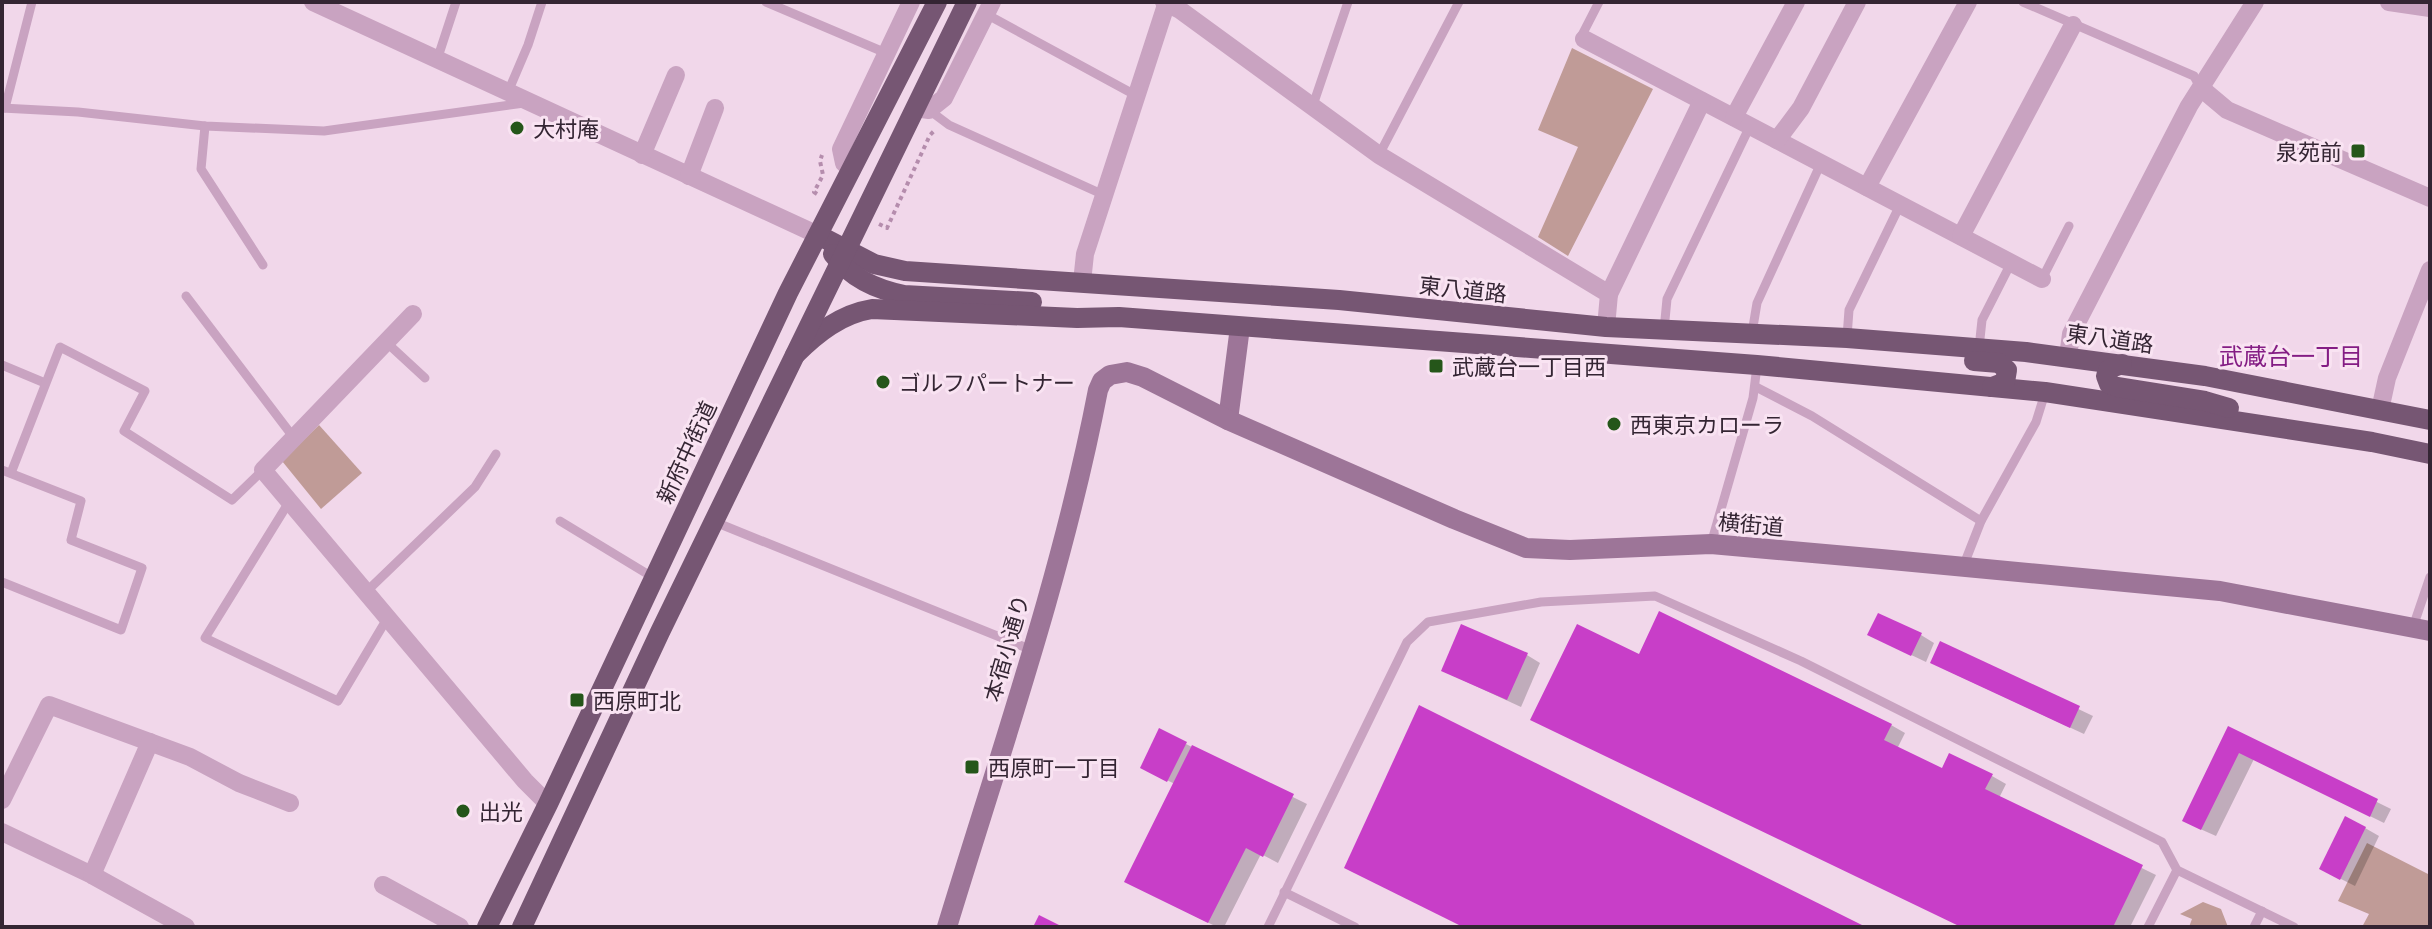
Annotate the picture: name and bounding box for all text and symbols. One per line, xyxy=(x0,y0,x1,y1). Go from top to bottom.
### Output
place label: 大村庵 xyxy=(533,115,599,142)
marker: 大村庵 xyxy=(508,119,526,137)
place label: 泉苑前 xyxy=(2276,138,2342,165)
marker: 泉苑前 xyxy=(2349,142,2367,160)
street label: 東八道路 xyxy=(1418,271,1508,307)
street label: 東八道路 xyxy=(2065,319,2155,357)
district label: 武蔵台一丁目 xyxy=(2219,341,2363,370)
place label: 武蔵台一丁目西 xyxy=(1452,353,1606,380)
marker: 武蔵台一丁目西 xyxy=(1427,357,1445,375)
place label: ゴルフパートナー xyxy=(899,369,1075,396)
marker: ゴルフパートナー xyxy=(874,373,892,391)
street label: 新府中街道 xyxy=(651,396,721,508)
place label: 西東京カローラ xyxy=(1630,411,1784,438)
marker: 西東京カローラ xyxy=(1605,415,1623,433)
street label: 横街道 xyxy=(1717,508,1785,540)
street label: 本宿小通り xyxy=(978,591,1034,705)
place label: 西原町北 xyxy=(593,687,681,714)
marker: 西原町北 xyxy=(568,691,586,709)
place label: 西原町一丁目 xyxy=(988,754,1120,781)
marker: 西原町一丁目 xyxy=(963,758,981,776)
place label: 出光 xyxy=(479,798,523,825)
marker: 出光 xyxy=(454,802,472,820)

